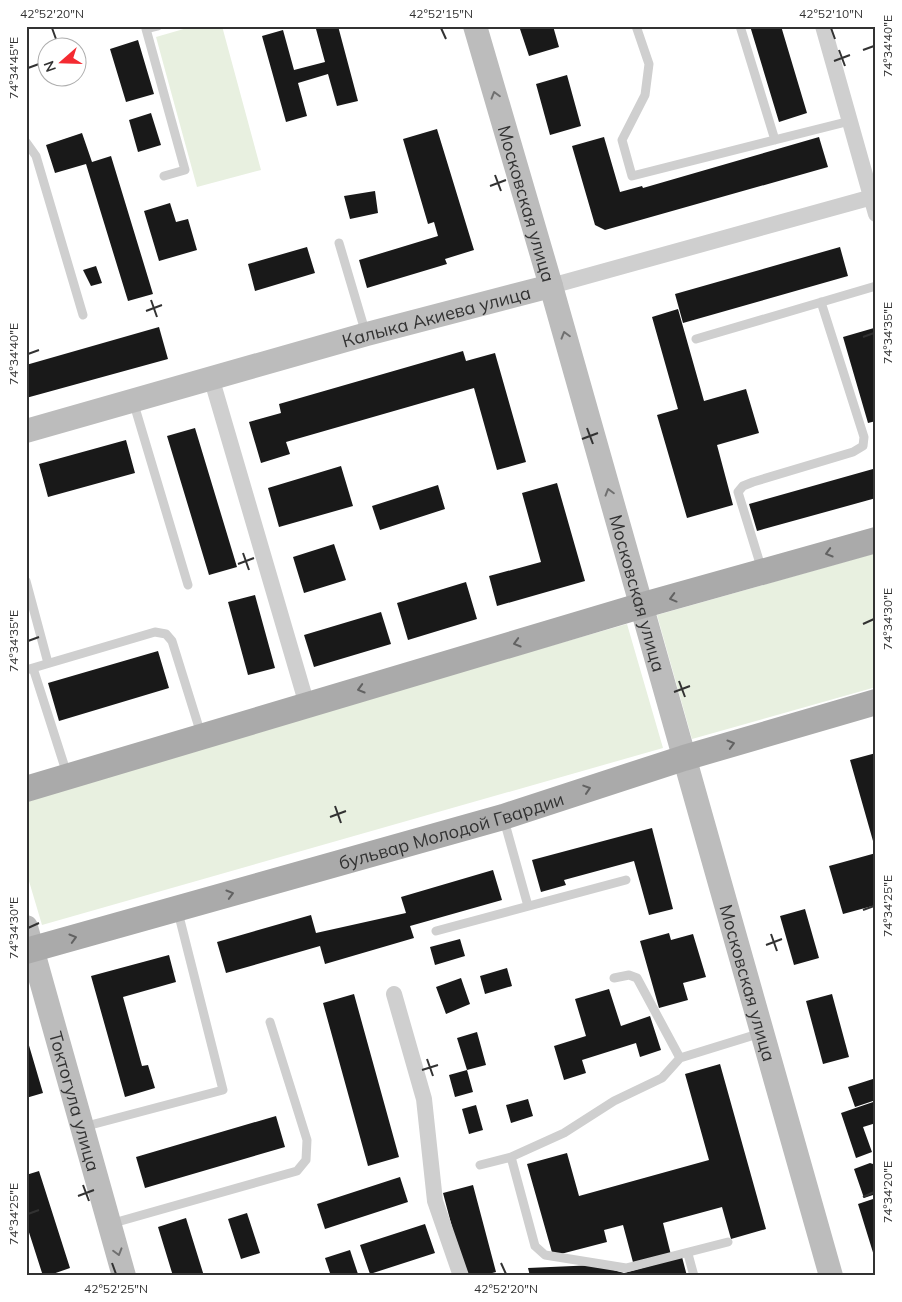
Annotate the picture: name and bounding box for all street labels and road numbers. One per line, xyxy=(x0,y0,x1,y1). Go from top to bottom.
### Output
street label: Московская улица xyxy=(493,123,561,285)
street label: Калыка Акиева улица xyxy=(339,280,533,352)
street label: Московская улица xyxy=(605,512,671,674)
street label: бульвар Молодой Гвардии xyxy=(336,786,567,874)
street label: Московская улица xyxy=(715,902,781,1064)
street label: Токтогула улица xyxy=(44,1029,106,1174)

